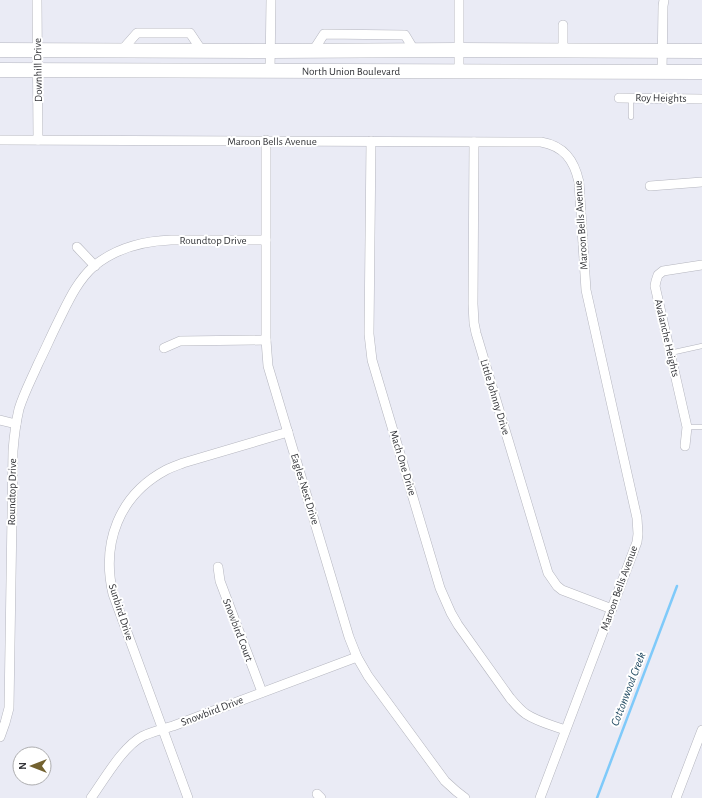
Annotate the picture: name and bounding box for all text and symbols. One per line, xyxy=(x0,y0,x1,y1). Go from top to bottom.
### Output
street label: Downhill Drive xyxy=(32,38,44,102)
street label: North Union Boulevard xyxy=(302,65,401,77)
street label: Roy Heights xyxy=(635,92,687,104)
street label: Maroon Bells Avenue xyxy=(227,136,317,147)
street label: Maroon Bells Avenue xyxy=(572,180,590,270)
street label: Roundtop Drive xyxy=(179,235,247,246)
street label: Avalanche Heights xyxy=(653,298,681,378)
street label: Little Johnny Drive xyxy=(478,358,512,436)
street label: Mach One Drive xyxy=(388,429,418,497)
street label: Eagles Nest Drive xyxy=(289,452,321,526)
street label: Roundtop Drive xyxy=(6,458,18,526)
street label: Maroon Bells Avenue xyxy=(599,544,639,632)
street label: Sunbird Drive xyxy=(107,582,135,642)
street label: Snowbird Court xyxy=(221,597,255,663)
water label: Cottonwood Creek xyxy=(608,650,648,728)
street label: Snowbird Drive xyxy=(179,694,245,728)
north arrow xyxy=(12,746,52,786)
text: N xyxy=(17,762,28,770)

